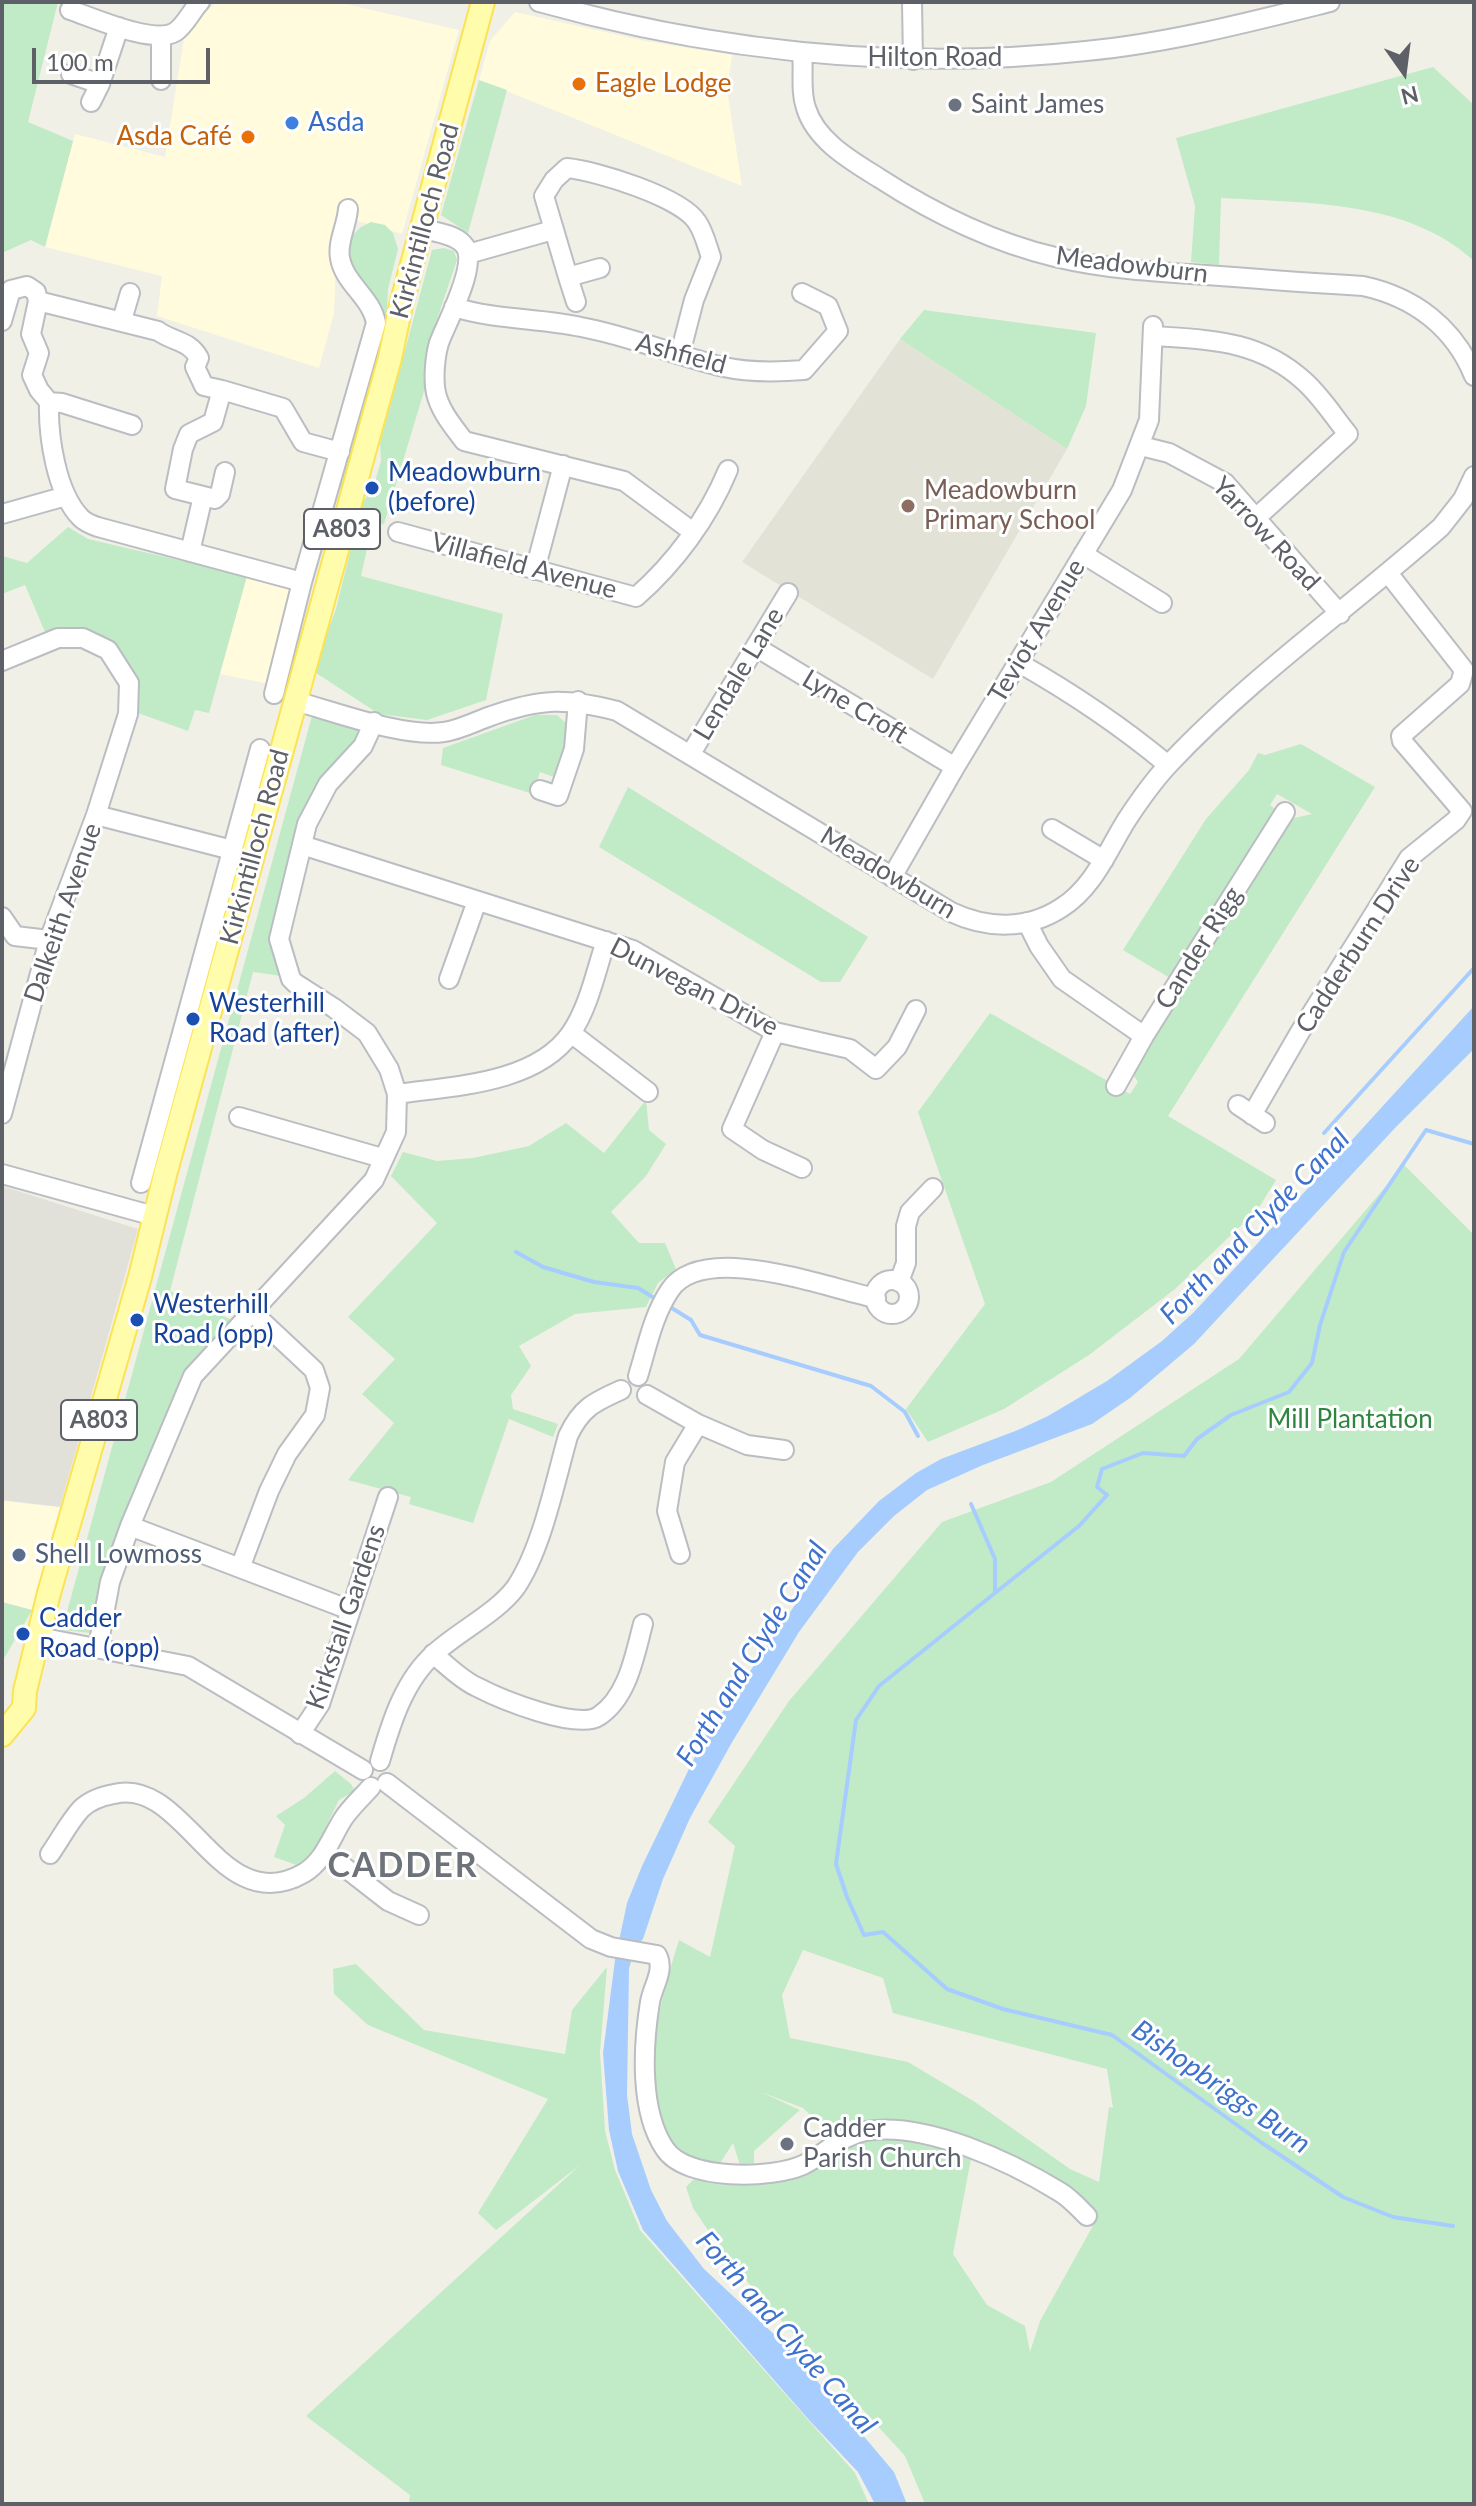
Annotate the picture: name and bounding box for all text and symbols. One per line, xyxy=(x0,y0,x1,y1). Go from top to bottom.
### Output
scale bar xyxy=(36,32,214,82)
north arrow xyxy=(1364,32,1444,112)
street label: Hilton Road xyxy=(868,42,1002,74)
text: 100 m xyxy=(46,47,114,76)
place label: Eagle Lodge xyxy=(595,68,732,100)
marker: Eagle Lodge xyxy=(570,75,588,93)
text: N xyxy=(1398,81,1421,111)
place label: Saint James xyxy=(971,89,1104,121)
marker: Saint James xyxy=(946,96,964,114)
place label: Asda xyxy=(308,107,364,139)
marker: Asda xyxy=(283,114,301,132)
street label: Kirkintilloch Road xyxy=(384,120,466,322)
place label: Asda Café xyxy=(116,121,232,153)
marker: Asda Café xyxy=(239,128,257,146)
street label: Meadowburn xyxy=(1054,240,1210,290)
street label: Ashfield xyxy=(632,327,730,381)
place label: Meadowburn (before) xyxy=(388,457,541,518)
street label: Yarrow Road xyxy=(1206,471,1326,597)
place label: Meadowburn Primary School xyxy=(924,475,1095,536)
marker: Meadowburn (before) xyxy=(363,479,381,497)
marker: Meadowburn Primary School xyxy=(899,497,917,515)
road number: A803 xyxy=(304,509,380,549)
street label: Villafield Avenue xyxy=(428,526,620,606)
street label: Teviot Avenue xyxy=(982,554,1092,708)
street label: Lendale Lane xyxy=(687,602,791,746)
street label: Lyne Croft xyxy=(797,663,913,751)
street label: Kirkintilloch Road xyxy=(214,746,296,948)
street label: Dalkeith Avenue xyxy=(18,819,108,1007)
street label: Meadowburn xyxy=(814,820,962,926)
street label: Cadderburn Drive xyxy=(1289,851,1427,1039)
street label: Cander Rigg xyxy=(1149,881,1249,1015)
street label: Dunvegan Drive xyxy=(605,931,783,1043)
place label: Westerhill Road (after) xyxy=(209,988,340,1050)
marker: Westerhill Road (after) xyxy=(184,1010,202,1028)
water label: Forth and Clyde Canal xyxy=(1153,1122,1357,1332)
place label: Westerhill Road (opp) xyxy=(153,1289,274,1350)
marker: Westerhill Road (opp) xyxy=(128,1311,146,1329)
road number: A803 xyxy=(61,1400,137,1440)
park label: Mill Plantation xyxy=(1267,1404,1433,1436)
street label: Kirkstall Gardens xyxy=(300,1520,392,1714)
water label: Forth and Clyde Canal xyxy=(669,1536,835,1772)
place label: Shell Lowmoss xyxy=(35,1539,202,1571)
marker: Shell Lowmoss xyxy=(10,1546,28,1564)
place label: Cadder Road (opp) xyxy=(39,1603,160,1664)
marker: Cadder Road (opp) xyxy=(14,1625,32,1643)
district label: CADDER xyxy=(327,1846,479,1886)
water label: Bishopbriggs Burn xyxy=(1125,2013,1317,2161)
place label: Cadder Parish Church xyxy=(803,2113,961,2174)
marker: Cadder Parish Church xyxy=(778,2135,796,2153)
water label: Forth and Clyde Canal xyxy=(689,2225,883,2441)

